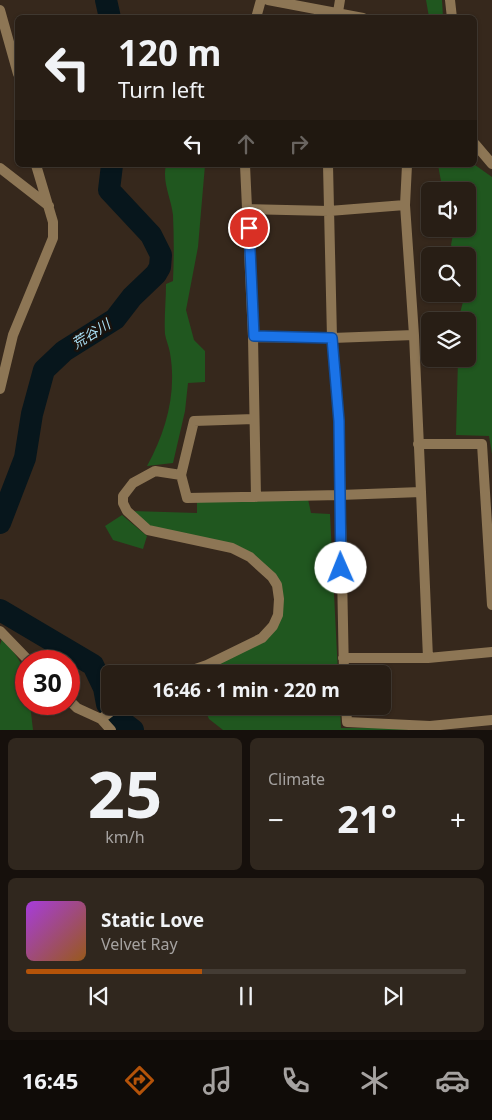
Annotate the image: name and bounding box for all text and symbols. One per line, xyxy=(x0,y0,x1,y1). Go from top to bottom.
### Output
text: 120 m xyxy=(118,29,221,76)
icon: left xyxy=(35,35,100,100)
text: Turn left xyxy=(118,74,205,104)
icon: left xyxy=(179,130,207,158)
icon: ahead xyxy=(232,130,260,158)
icon: right xyxy=(285,130,313,158)
map controls xyxy=(421,182,476,367)
button: sound xyxy=(421,182,476,237)
pin xyxy=(228,207,270,249)
icon: arrive xyxy=(235,214,263,242)
button: search xyxy=(421,247,476,302)
button: layers xyxy=(421,312,476,367)
water label: 荒谷川 xyxy=(68,313,115,353)
position arrow xyxy=(314,541,366,593)
speed limit sign: 30 xyxy=(15,650,80,715)
text: 16:46 · 1 min · 220 m xyxy=(152,677,340,703)
text: 25 xyxy=(88,749,162,837)
text: Climate xyxy=(268,768,325,790)
text: 21° xyxy=(337,792,397,844)
text: − xyxy=(268,800,284,838)
text: + xyxy=(450,800,466,838)
text: km/h xyxy=(105,826,145,848)
text: Static Love xyxy=(101,907,204,933)
text: Velvet Ray xyxy=(101,933,178,955)
icon: previous xyxy=(85,982,113,1010)
icon: pause xyxy=(232,982,260,1010)
icon: next xyxy=(379,982,407,1010)
icon: directions xyxy=(122,1063,157,1098)
icon: music xyxy=(200,1063,235,1098)
icon: phone xyxy=(278,1063,313,1098)
icon: climate xyxy=(357,1063,392,1098)
icon: car xyxy=(435,1063,470,1098)
text: 16:45 xyxy=(22,1065,78,1095)

